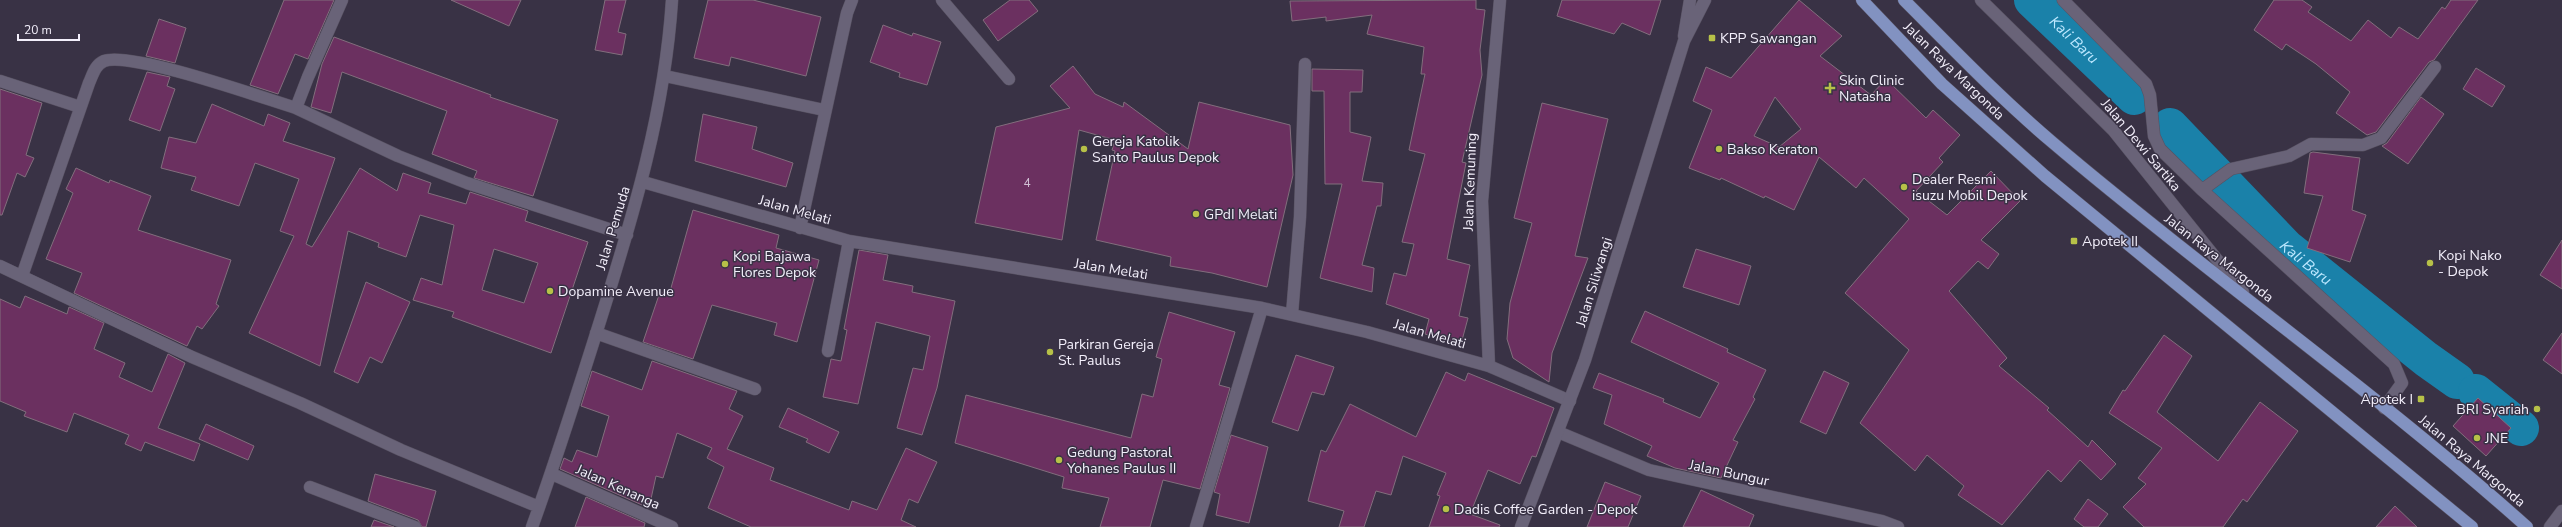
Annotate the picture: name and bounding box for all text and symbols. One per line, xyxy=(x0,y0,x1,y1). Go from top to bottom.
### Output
water label: Kali Baru xyxy=(2045,12,2103,68)
scale bar xyxy=(18,16,79,42)
street label: Jalan Raya Margonda xyxy=(1899,17,2009,124)
text: 20 m xyxy=(24,22,52,38)
place label: KPP Sawangan xyxy=(1720,29,1817,48)
marker: KPP Sawangan xyxy=(1707,33,1717,43)
place label: Skin Clinic Natasha xyxy=(1839,71,1904,106)
marker: Skin Clinic Natasha xyxy=(1824,82,1836,94)
street label: Jalan Dewi Sartika xyxy=(2096,94,2185,195)
place label: Gereja Katolik Santo Paulus Depok xyxy=(1092,132,1220,167)
street label: Jalan Kemuning xyxy=(1459,133,1481,232)
place label: Bakso Keraton xyxy=(1727,140,1818,159)
marker: Gereja Katolik Santo Paulus Depok xyxy=(1079,144,1089,154)
marker: Bakso Keraton xyxy=(1714,144,1724,154)
place label: Dealer Resmi isuzu Mobil Depok xyxy=(1912,170,2028,205)
house number: 4 xyxy=(1023,175,1031,191)
marker: Dealer Resmi isuzu Mobil Depok xyxy=(1899,182,1909,192)
street label: Jalan Pemuda xyxy=(591,184,635,273)
street label: Jalan Melati xyxy=(756,190,833,229)
place label: GPdI Melati xyxy=(1204,205,1277,224)
marker: GPdI Melati xyxy=(1191,209,1201,219)
street label: Jalan Raya Margonda xyxy=(2160,209,2278,307)
place label: Apotek II xyxy=(2082,232,2138,251)
street label: Jalan Siliwangi xyxy=(1571,235,1617,330)
marker: Apotek II xyxy=(2069,236,2079,246)
water label: Kali Baru xyxy=(2275,236,2336,290)
place label: Kopi Nako - Depok xyxy=(2438,246,2502,281)
place label: Kopi Bajawa Flores Depok xyxy=(733,247,817,282)
street label: Jalan Melati xyxy=(1072,254,1149,284)
marker: Kopi Nako - Depok xyxy=(2425,258,2435,268)
marker: Kopi Bajawa Flores Depok xyxy=(720,259,730,269)
place label: Dopamine Avenue xyxy=(558,282,674,301)
marker: Dopamine Avenue xyxy=(545,286,555,296)
street label: Jalan Melati xyxy=(1391,314,1468,353)
place label: Parkiran Gereja St. Paulus xyxy=(1058,335,1154,370)
marker: Parkiran Gereja St. Paulus xyxy=(1045,347,1055,357)
place label: Apotek I xyxy=(2360,390,2413,409)
marker: Apotek I xyxy=(2416,394,2426,404)
place label: BRI Syariah xyxy=(2456,400,2529,419)
marker: BRI Syariah xyxy=(2532,404,2542,414)
street label: Jalan Raya Margonda xyxy=(2414,410,2529,511)
place label: JNE xyxy=(2484,429,2508,448)
marker: JNE xyxy=(2472,433,2482,443)
place label: Gedung Pastoral Yohanes Paulus II xyxy=(1066,443,1176,478)
marker: Gedung Pastoral Yohanes Paulus II xyxy=(1054,455,1064,465)
street label: Jalan Bungur xyxy=(1686,455,1771,491)
street label: Jalan Kenanga xyxy=(572,460,663,514)
place label: Dadis Coffee Garden - Depok xyxy=(1454,500,1639,519)
marker: Dadis Coffee Garden - Depok xyxy=(1441,504,1451,514)

